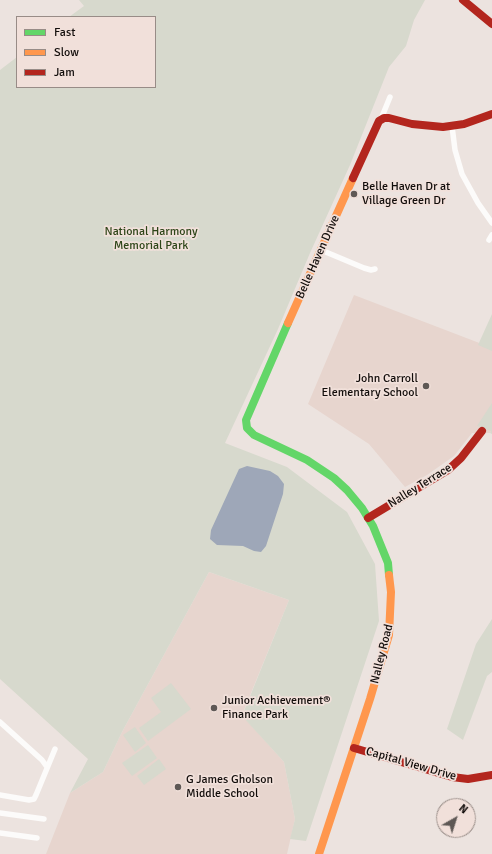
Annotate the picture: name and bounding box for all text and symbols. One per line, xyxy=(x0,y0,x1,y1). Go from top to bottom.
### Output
legend xyxy=(16,16,156,88)
text: Fast xyxy=(54,25,75,40)
text: Slow xyxy=(54,45,79,60)
text: Jam xyxy=(54,65,75,80)
place label: Belle Haven Dr at Village Green Dr xyxy=(362,180,450,208)
marker: Belle Haven Dr at Village Green Dr xyxy=(349,189,359,199)
street label: Belle Haven Drive xyxy=(293,213,343,301)
park label: National Harmony Memorial Park xyxy=(104,225,198,253)
place label: John Carroll Elementary School xyxy=(322,372,418,400)
marker: John Carroll Elementary School xyxy=(421,381,431,391)
street label: Nalley Terrace xyxy=(385,461,455,511)
street label: Nalley Road xyxy=(368,623,396,685)
place label: Junior Achievement® Finance Park xyxy=(222,694,330,722)
marker: Junior Achievement® Finance Park xyxy=(209,703,219,713)
street label: Capital View Drive xyxy=(364,744,458,784)
place label: G James Gholson Middle School xyxy=(186,773,273,801)
marker: G James Gholson Middle School xyxy=(173,782,183,792)
north arrow xyxy=(436,798,476,838)
text: N xyxy=(456,802,470,817)

